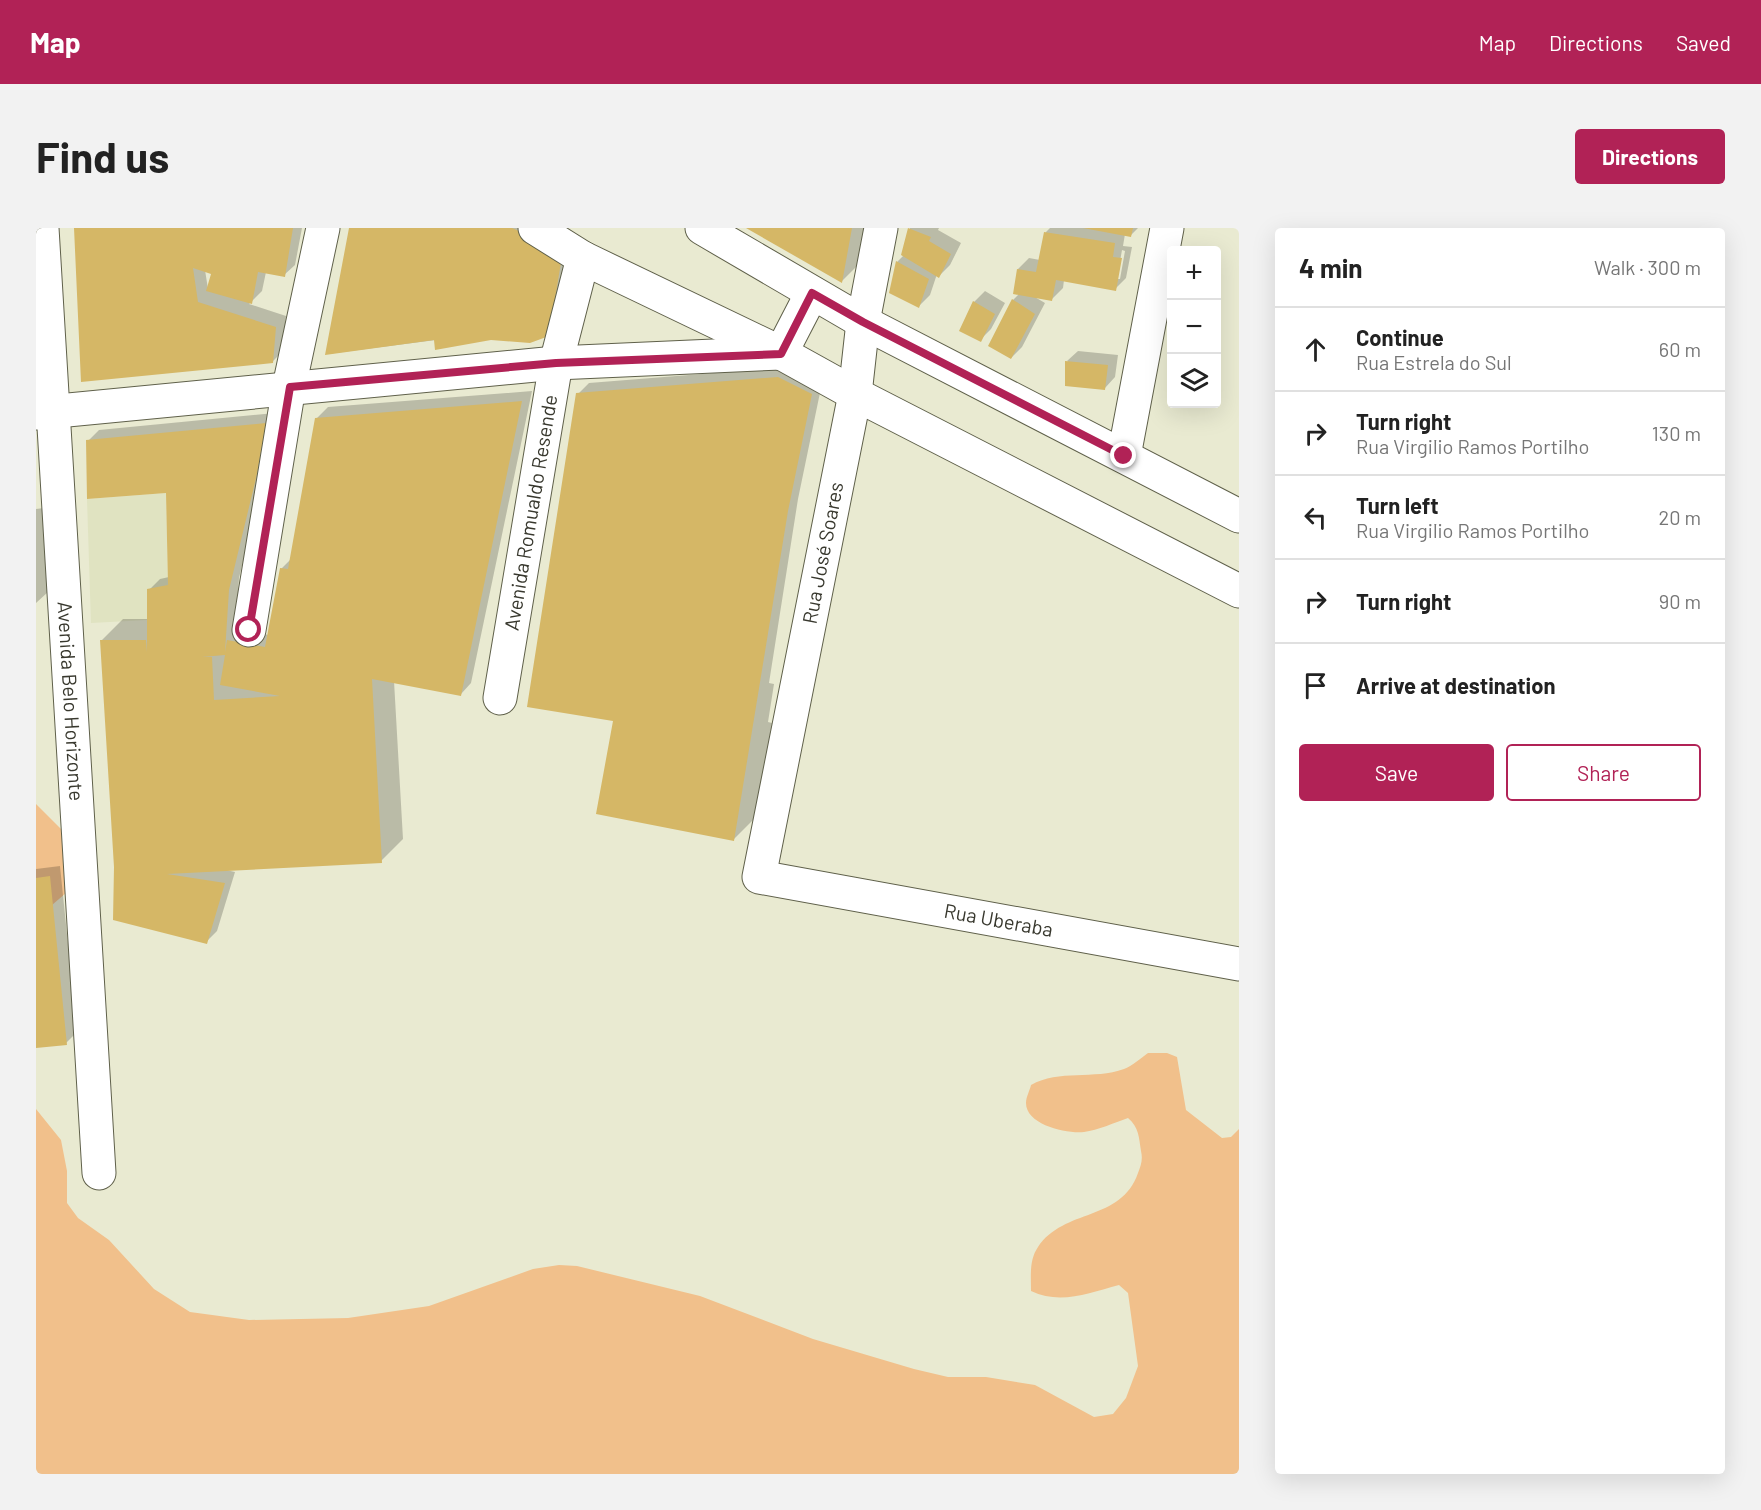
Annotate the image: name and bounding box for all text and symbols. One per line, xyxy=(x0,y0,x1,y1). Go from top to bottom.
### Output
text: Map xyxy=(30,25,81,59)
text: Map xyxy=(1479,30,1516,55)
text: Directions xyxy=(1549,30,1643,55)
text: Saved xyxy=(1676,30,1731,55)
button: Directions xyxy=(1575,129,1725,184)
text: Find us xyxy=(36,131,169,181)
map controls xyxy=(1167,246,1221,408)
button: + xyxy=(1167,246,1221,300)
text: 4 min xyxy=(1299,252,1363,283)
text: Walk · 300 m xyxy=(1594,255,1701,279)
button: − xyxy=(1167,300,1221,354)
text: Continue xyxy=(1356,324,1444,350)
icon: ahead xyxy=(1299,333,1332,366)
text: 60 m xyxy=(1659,337,1701,361)
text: Rua Estrela do Sul xyxy=(1356,350,1512,374)
button: layers xyxy=(1167,354,1221,408)
street label: Avenida Romualdo Resende xyxy=(498,393,562,632)
text: Turn right xyxy=(1356,408,1451,434)
icon: right xyxy=(1299,417,1332,450)
text: 130 m xyxy=(1652,421,1701,445)
text: Rua Virgilio Ramos Portilho xyxy=(1356,434,1589,458)
route end xyxy=(1110,442,1136,468)
street label: Rua José Soares xyxy=(797,480,848,626)
text: Turn left xyxy=(1356,492,1439,518)
icon: left xyxy=(1299,501,1332,534)
text: 20 m xyxy=(1658,505,1701,529)
text: Rua Virgilio Ramos Portilho xyxy=(1356,518,1589,542)
icon: right xyxy=(1299,585,1332,618)
text: Turn right xyxy=(1356,588,1451,614)
text: 90 m xyxy=(1659,589,1701,613)
street label: Avenida Belo Horizonte xyxy=(54,601,90,802)
route start xyxy=(235,616,261,642)
icon: arrive xyxy=(1299,669,1332,702)
text: Arrive at destination xyxy=(1356,672,1555,698)
button: Save xyxy=(1299,744,1494,801)
button: Share xyxy=(1506,744,1701,801)
street label: Rua Uberaba xyxy=(942,898,1055,941)

